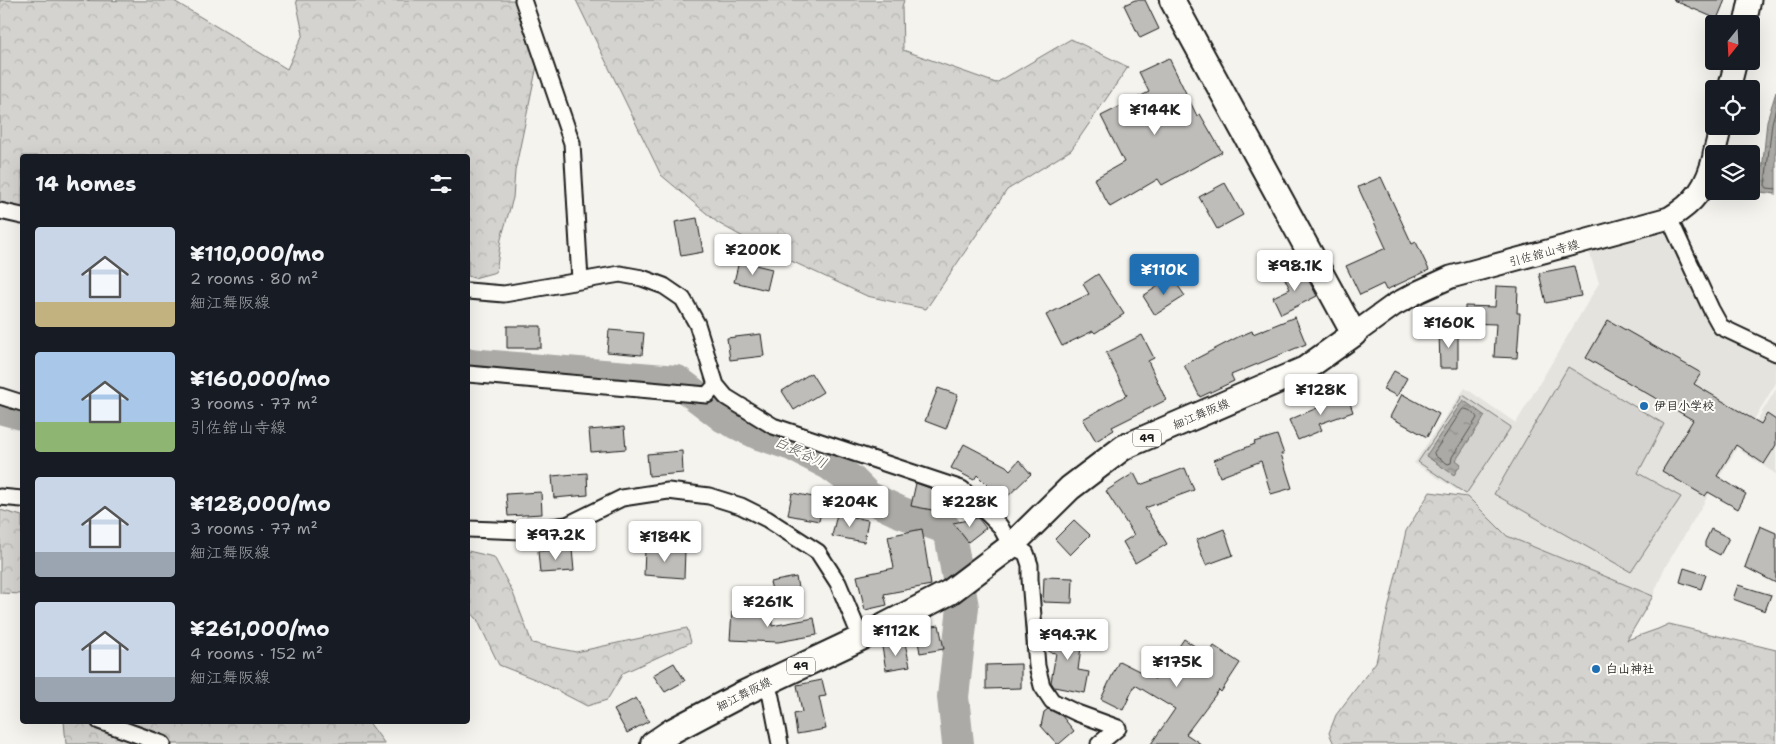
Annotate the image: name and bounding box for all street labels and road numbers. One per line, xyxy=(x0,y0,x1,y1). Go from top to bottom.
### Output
street label: 引佐舘山寺線 xyxy=(1507,236,1581,270)
street label: 細江舞阪線 xyxy=(1170,395,1232,433)
road number: 49 xyxy=(1133,429,1161,446)
road number: 49 xyxy=(787,658,815,674)
street label: 細江舞阪線 xyxy=(714,673,774,715)

